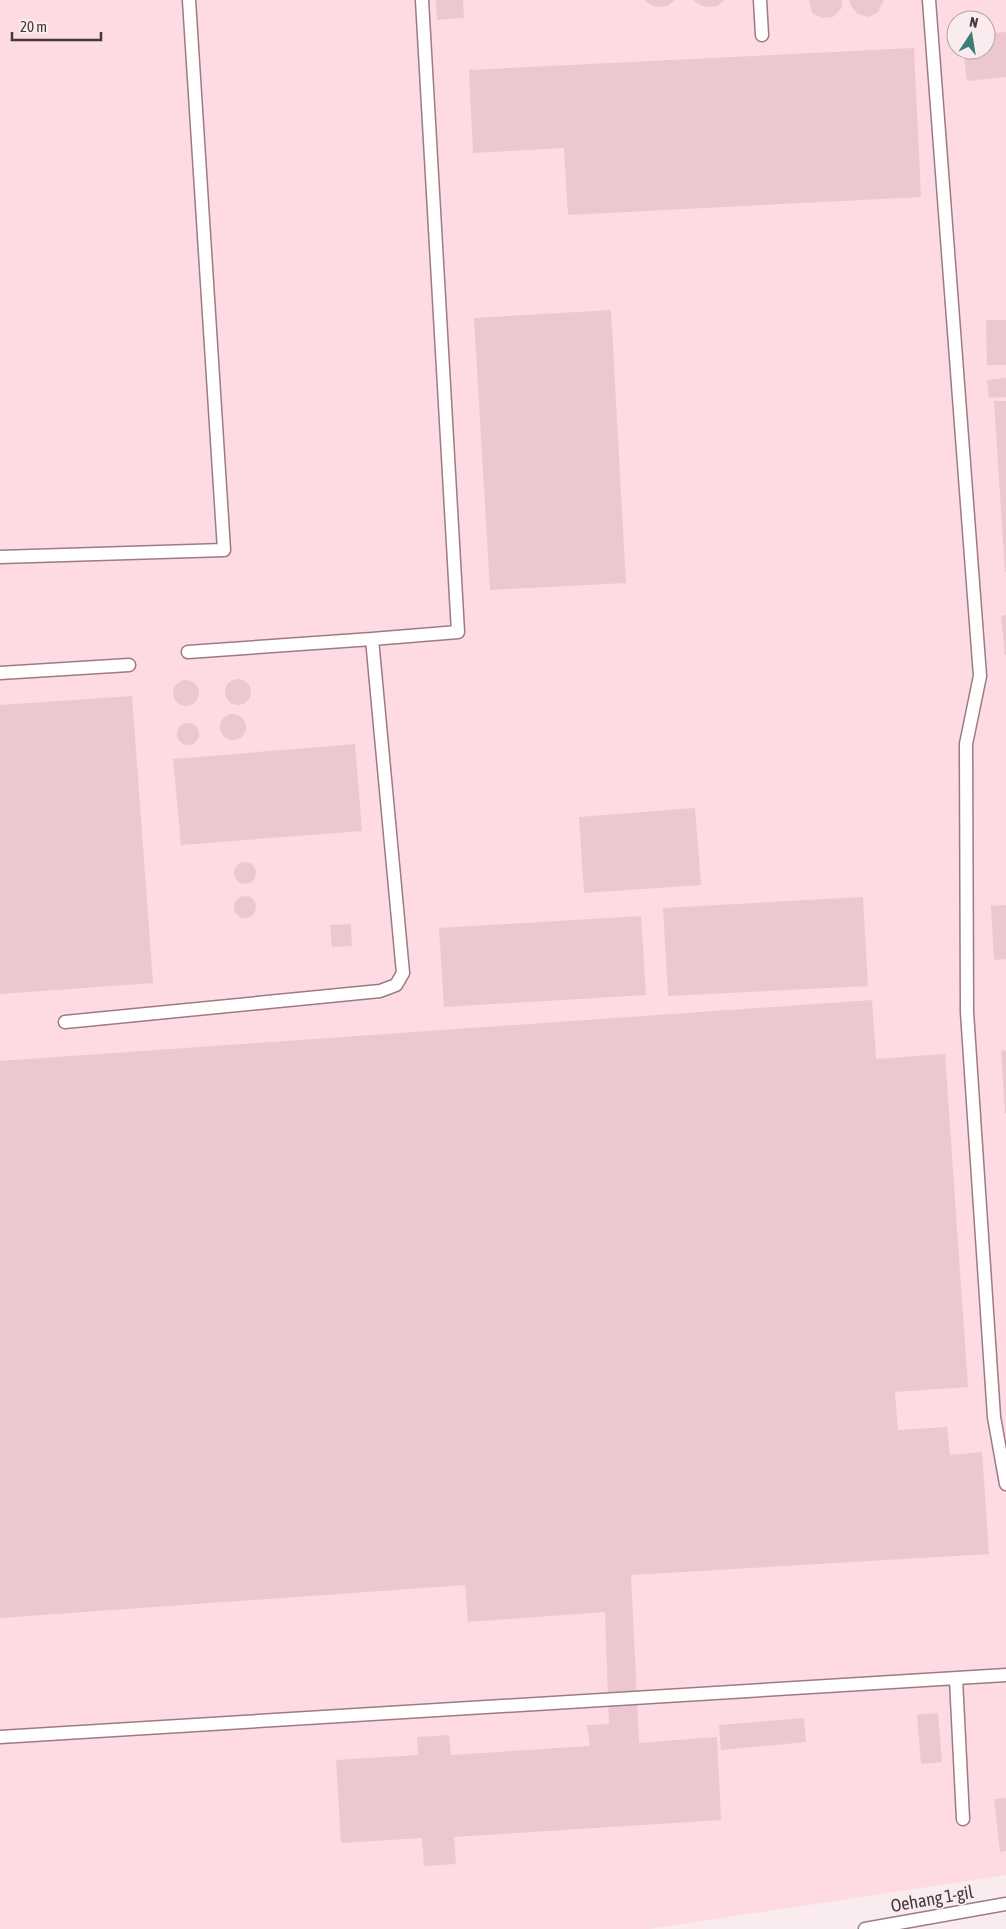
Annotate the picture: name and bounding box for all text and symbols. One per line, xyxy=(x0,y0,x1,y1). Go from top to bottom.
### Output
scale bar xyxy=(12,10,101,42)
north arrow xyxy=(946,10,996,60)
text: N xyxy=(968,14,979,31)
text: 20 m xyxy=(20,18,47,35)
street label: Oehang 1-gil xyxy=(889,1881,975,1916)

